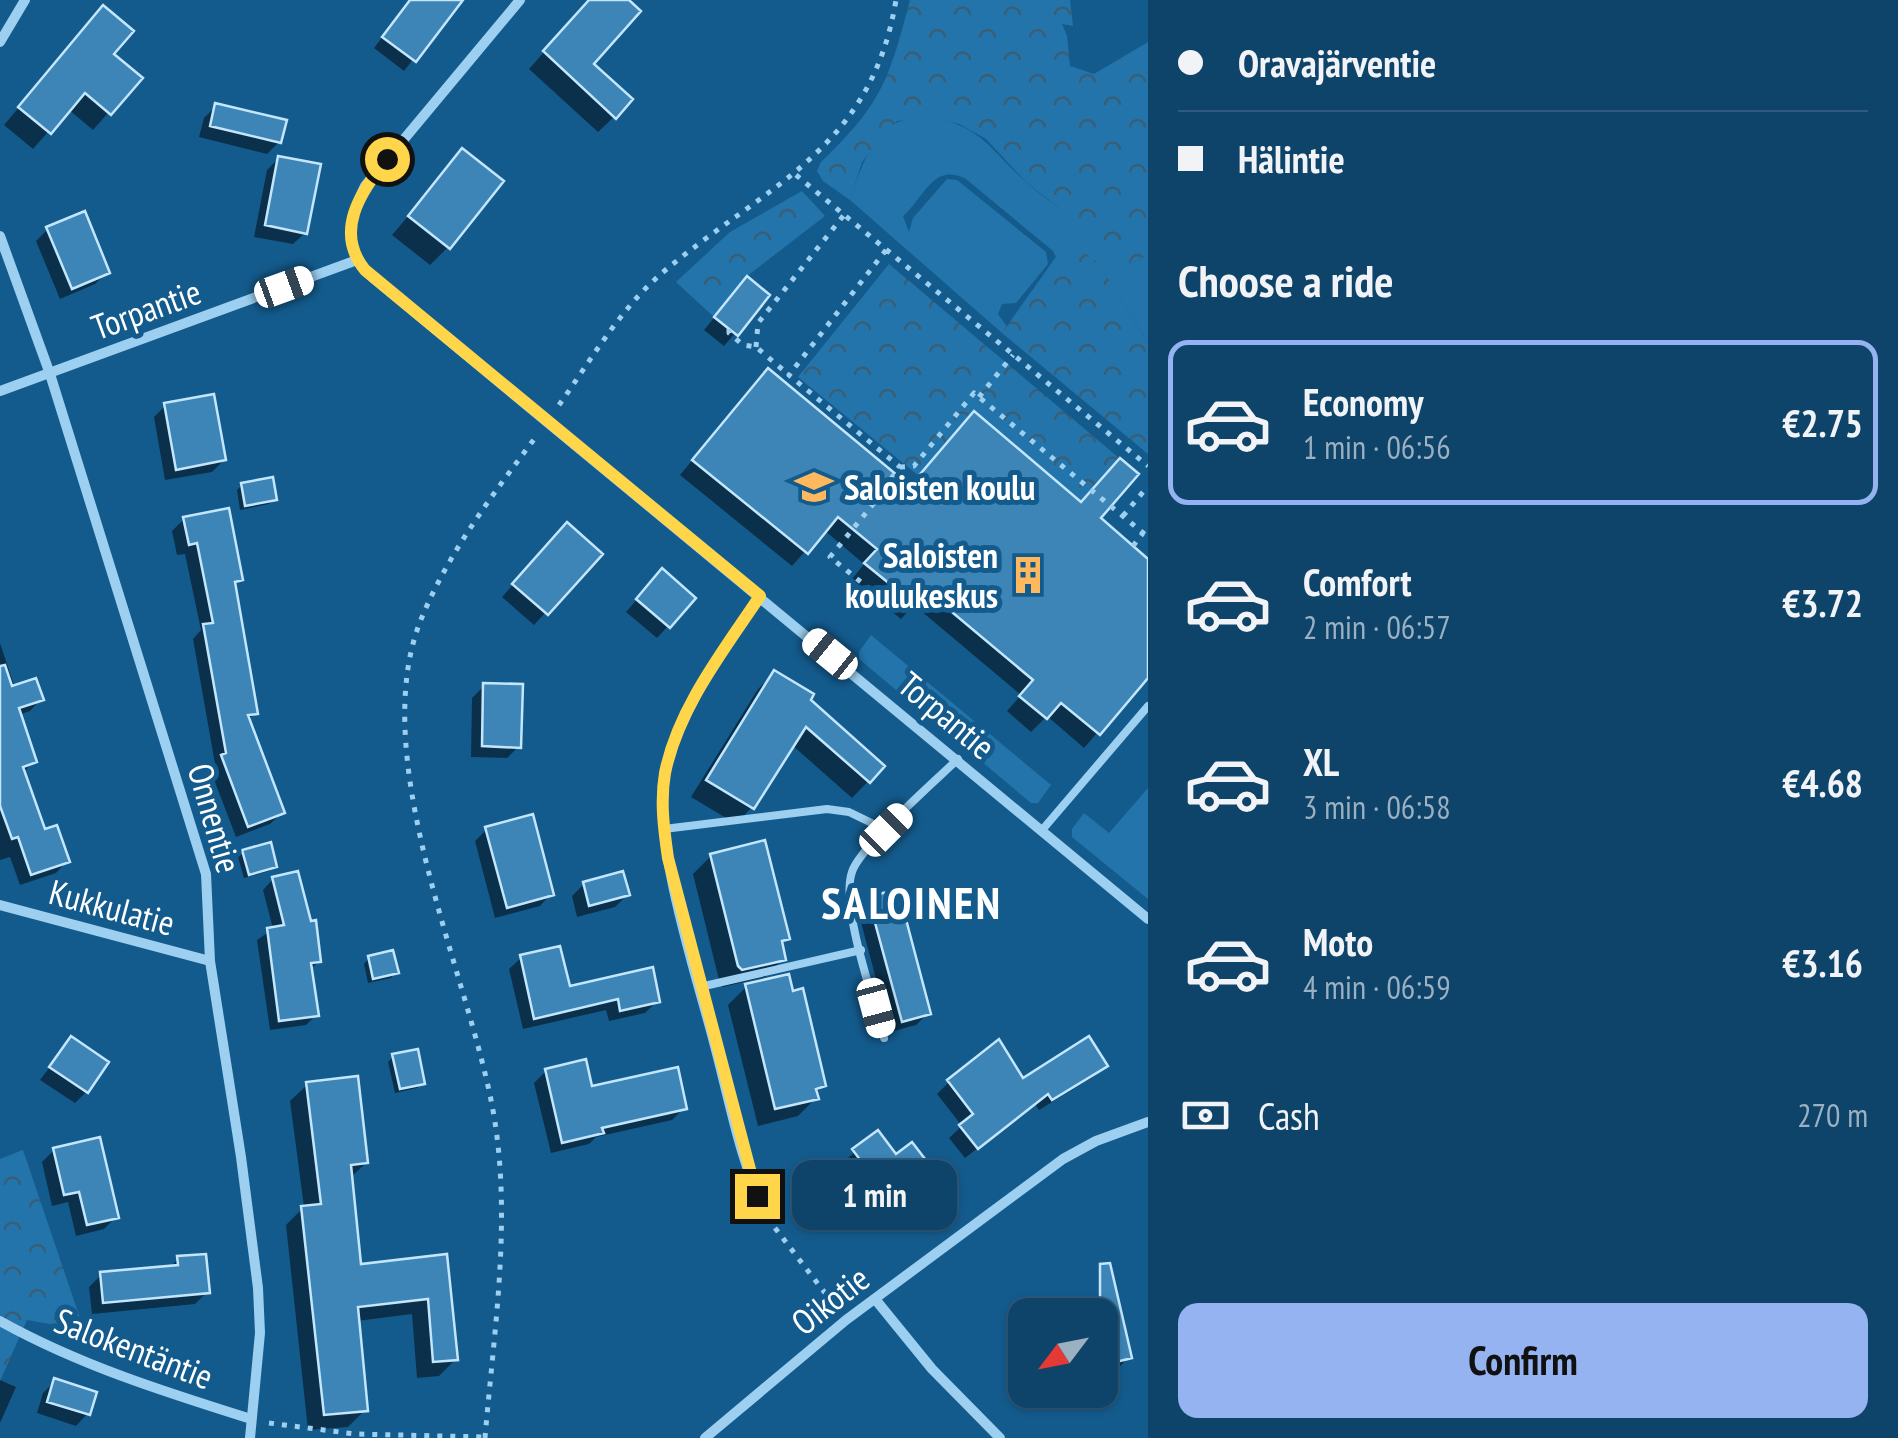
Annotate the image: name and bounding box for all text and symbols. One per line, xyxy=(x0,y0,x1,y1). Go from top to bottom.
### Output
text: Oravajärventie xyxy=(1238,38,1436,87)
text: Hälintie xyxy=(1238,134,1345,183)
route start xyxy=(365,137,410,182)
text: Choose a ride xyxy=(1178,251,1393,309)
car xyxy=(251,263,317,311)
street label: Torpantie xyxy=(85,268,207,350)
text: Economy xyxy=(1303,377,1423,426)
icon: car xyxy=(1183,378,1273,468)
text: €2.75 xyxy=(1782,398,1863,447)
text: 1 min · 06:56 xyxy=(1303,426,1451,468)
place label: Saloisten koulu xyxy=(844,464,1035,510)
school or university icon: Saloisten koulu xyxy=(793,466,835,508)
place label: Saloisten koulukeskus xyxy=(845,532,998,618)
building icon: Saloisten koulukeskus xyxy=(1007,554,1049,596)
text: Comfort xyxy=(1303,557,1412,606)
icon: car xyxy=(1183,558,1273,648)
text: €3.72 xyxy=(1782,578,1863,627)
text: 2 min · 06:57 xyxy=(1303,606,1451,648)
car xyxy=(797,623,863,685)
street label: Torpantie xyxy=(889,661,1005,769)
text: XL xyxy=(1303,737,1339,786)
icon: car xyxy=(1183,738,1273,828)
street label: Onnentie xyxy=(178,758,252,878)
text: €4.68 xyxy=(1782,758,1863,807)
text: 3 min · 06:58 xyxy=(1303,786,1451,828)
car xyxy=(854,798,918,862)
street label: Kukkulatie xyxy=(44,868,180,946)
district label: SALOINEN xyxy=(821,873,1003,931)
text: Moto xyxy=(1303,917,1373,966)
icon: car xyxy=(1183,918,1273,1008)
text: €3.16 xyxy=(1782,938,1863,987)
text: 4 min · 06:59 xyxy=(1303,966,1451,1008)
car xyxy=(854,975,898,1041)
icon: cash xyxy=(1178,1088,1233,1143)
text: Cash xyxy=(1258,1091,1320,1140)
text: 270 m xyxy=(1797,1094,1868,1136)
callout: 1 min xyxy=(792,1161,957,1231)
route end xyxy=(735,1174,780,1219)
text: 1 min xyxy=(842,1174,907,1216)
street label: Oikotie xyxy=(782,1255,878,1345)
street label: Salokentäntie xyxy=(48,1297,220,1399)
north arrow xyxy=(1008,1298,1118,1408)
map controls xyxy=(1008,1298,1118,1408)
button: Confirm xyxy=(1178,1303,1868,1418)

